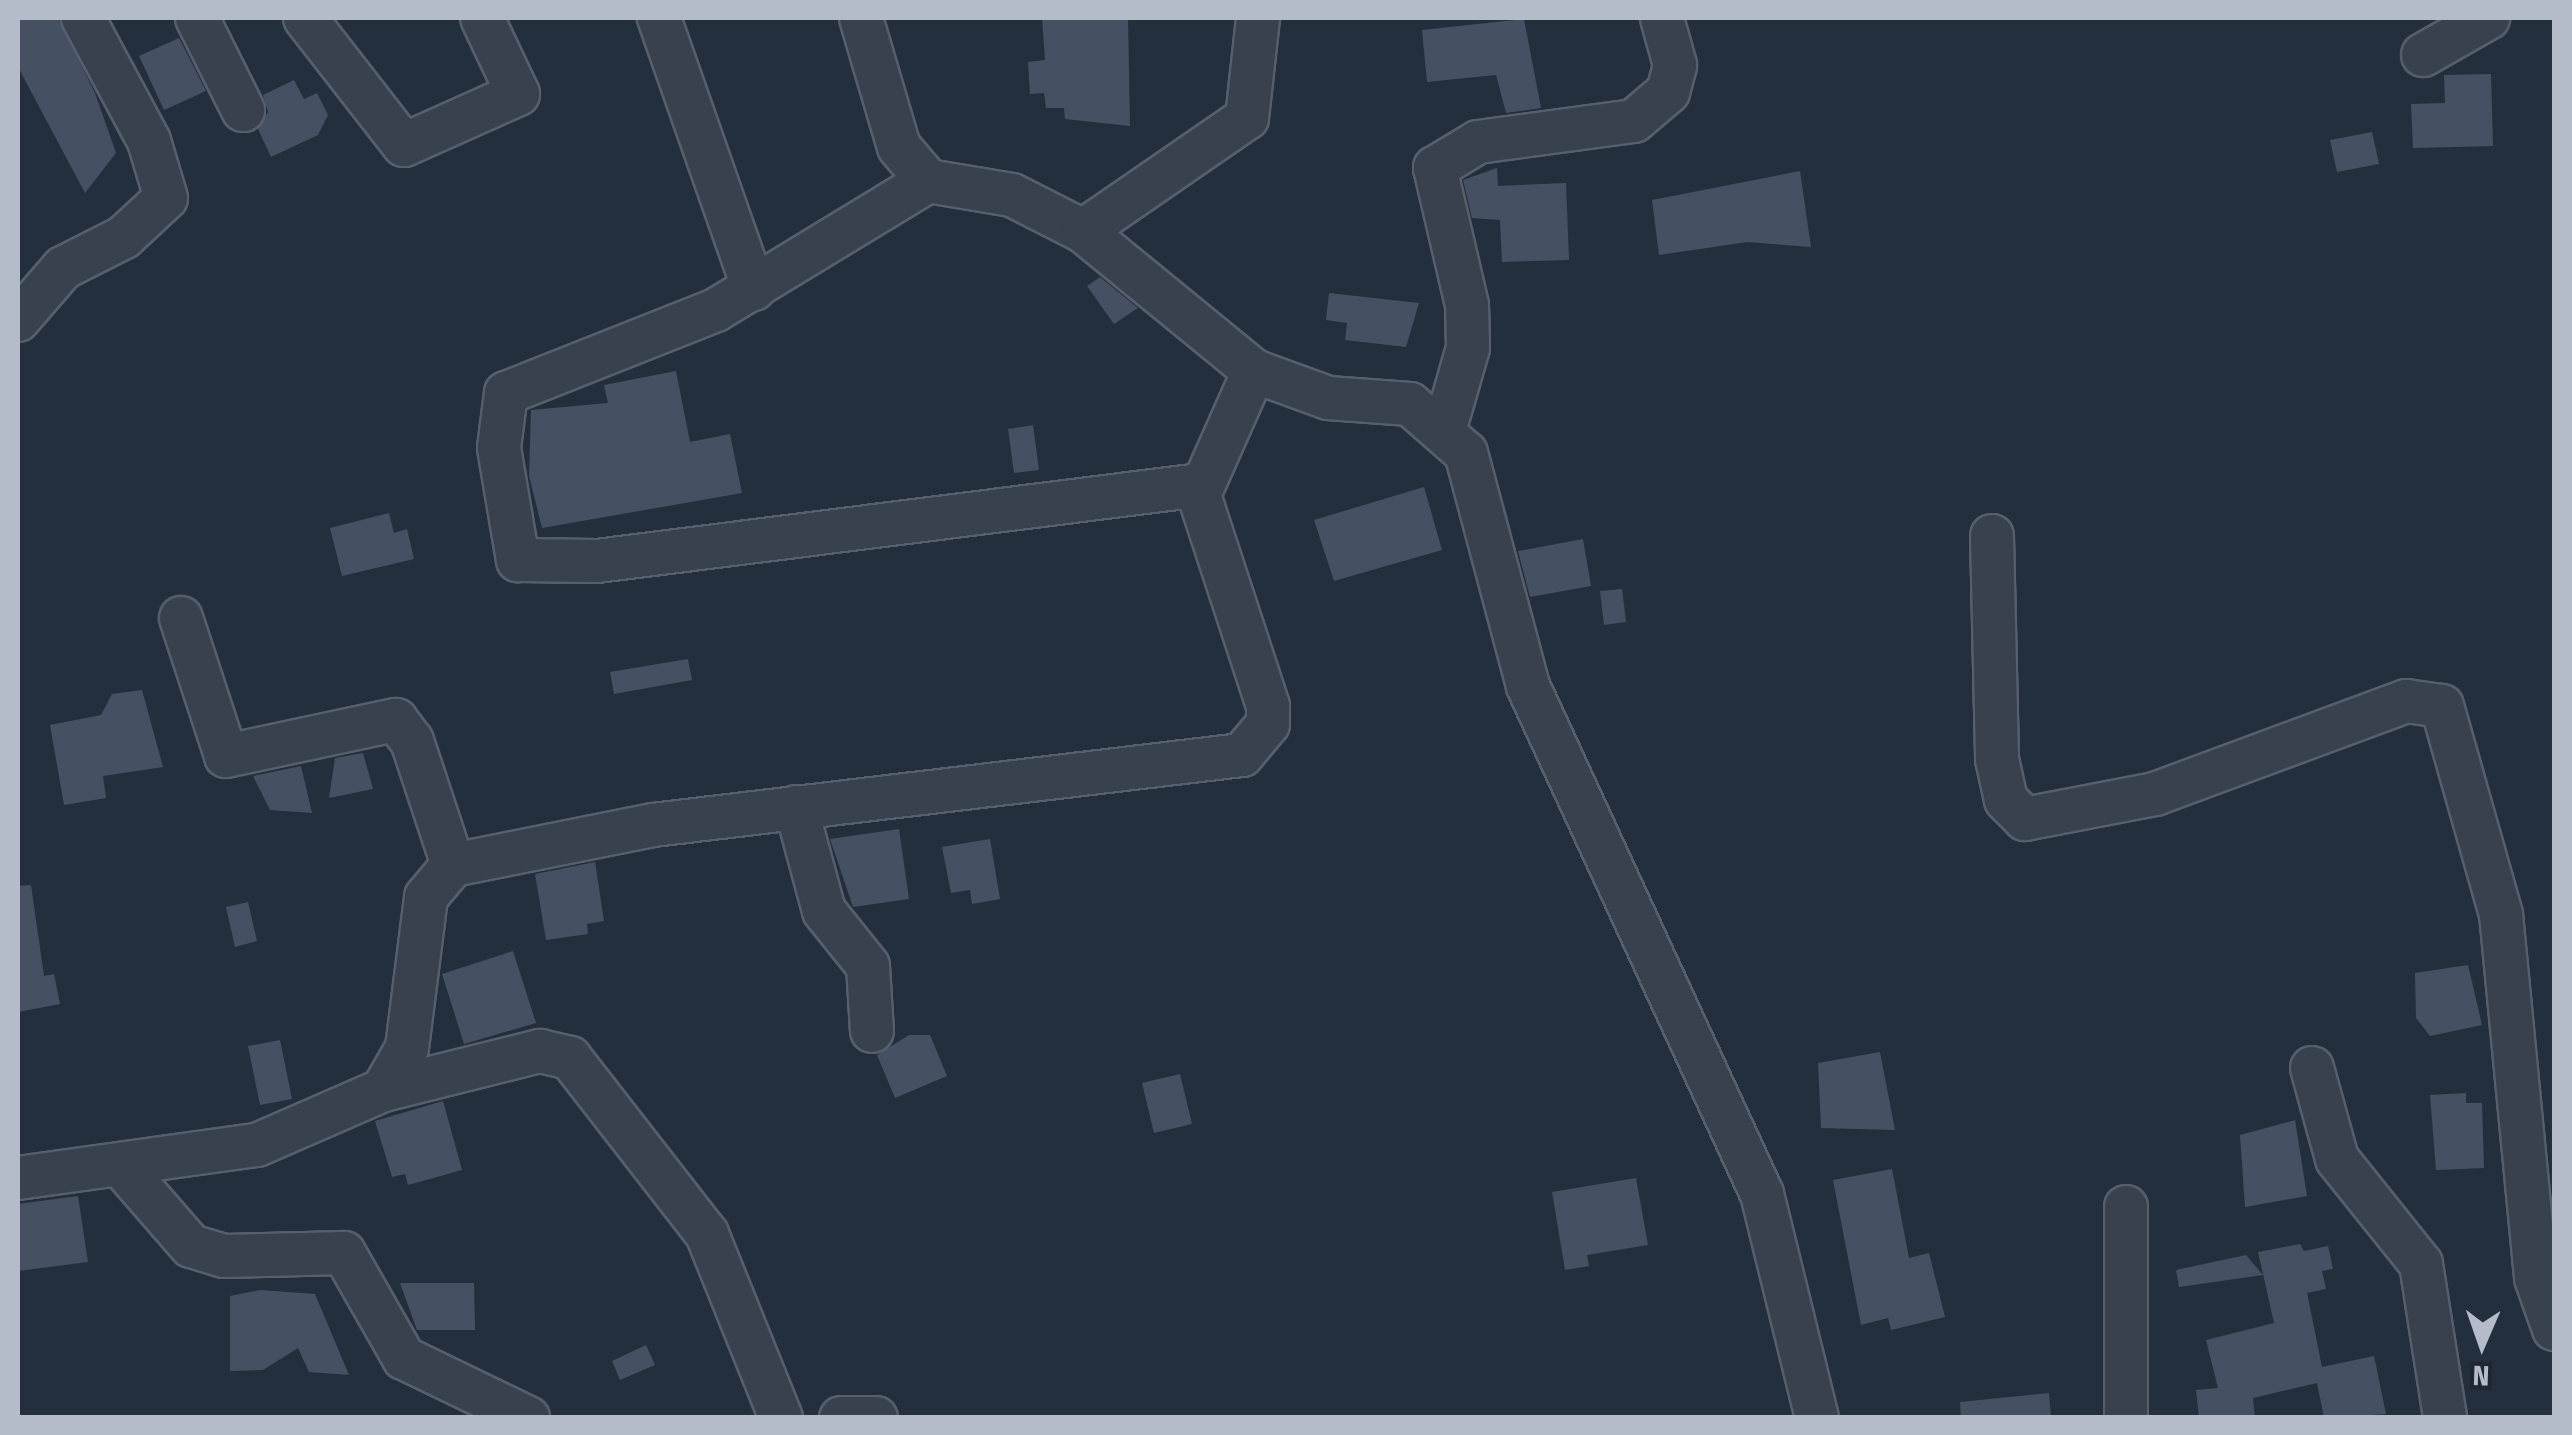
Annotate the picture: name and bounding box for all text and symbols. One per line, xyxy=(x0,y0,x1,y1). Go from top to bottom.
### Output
north arrow xyxy=(2432,1295,2532,1395)
text: N xyxy=(2472,1359,2490,1392)

